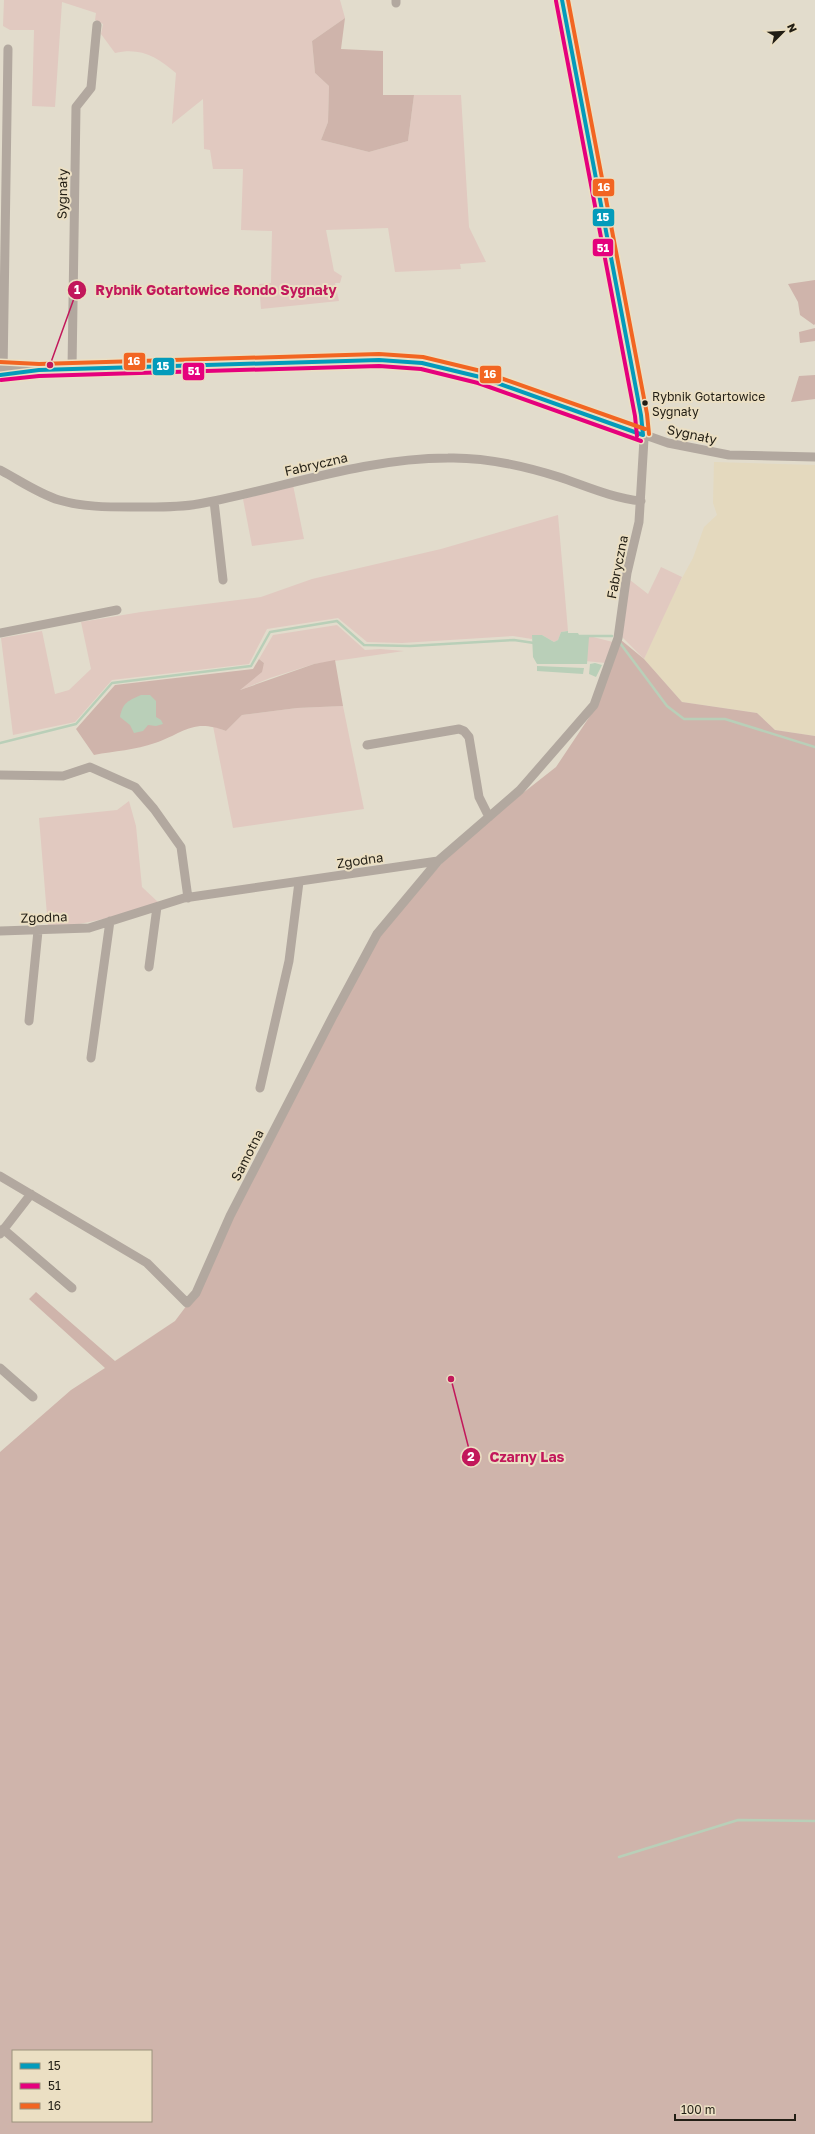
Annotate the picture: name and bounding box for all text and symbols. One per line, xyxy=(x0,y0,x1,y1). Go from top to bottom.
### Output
north arrow xyxy=(763,12,803,52)
text: N xyxy=(785,21,800,34)
street label: Sygnały xyxy=(54,168,70,219)
line badge: 16 xyxy=(592,178,615,197)
text: 16 xyxy=(598,180,610,193)
line badge: 15 xyxy=(592,208,615,227)
text: 15 xyxy=(597,210,609,223)
line badge: 51 xyxy=(592,238,614,257)
text: 51 xyxy=(597,241,610,254)
callout: Rybnik Gotartowice Rondo Sygnały xyxy=(67,277,344,303)
text: Rybnik Gotartowice Rondo Sygnały xyxy=(95,281,337,298)
text: 1 xyxy=(74,282,80,297)
line badge: 16 xyxy=(123,352,146,371)
text: 16 xyxy=(128,354,140,367)
line badge: 15 xyxy=(152,357,175,376)
text: 15 xyxy=(157,359,169,372)
line badge: 51 xyxy=(182,362,205,381)
text: 51 xyxy=(188,364,201,377)
line badge: 16 xyxy=(479,365,502,384)
text: 16 xyxy=(484,367,496,380)
place label: Rybnik Gotartowice Sygnały xyxy=(652,389,765,419)
marker: Rybnik Gotartowice Sygnały xyxy=(640,398,650,408)
street label: Sygnały xyxy=(666,421,719,447)
street label: Fabryczna xyxy=(283,449,349,479)
street label: Fabryczna xyxy=(603,534,631,600)
street label: Zgodna xyxy=(336,849,384,871)
street label: Zgodna xyxy=(20,908,68,926)
street label: Samotna xyxy=(227,1127,267,1183)
callout: Czarny Las xyxy=(461,1444,572,1470)
text: Czarny Las xyxy=(490,1448,565,1465)
text: 2 xyxy=(467,1449,475,1464)
legend xyxy=(12,2050,152,2122)
text: 15 xyxy=(48,2058,61,2073)
text: 51 xyxy=(48,2078,61,2093)
scale bar xyxy=(675,2096,795,2122)
text: 16 xyxy=(48,2098,61,2113)
text: 100 m xyxy=(681,2102,715,2117)

